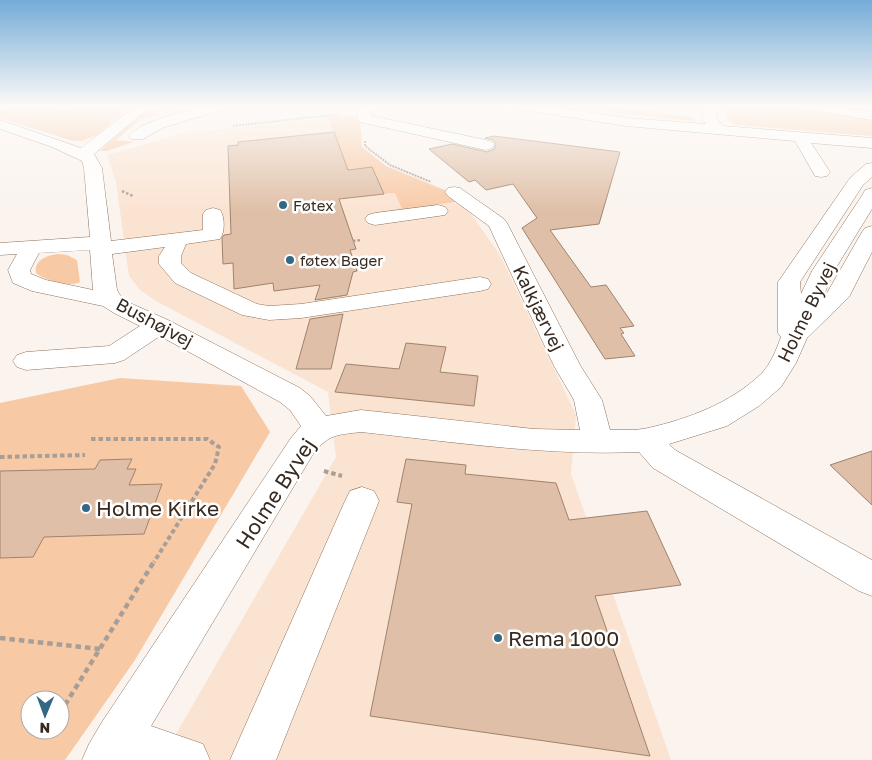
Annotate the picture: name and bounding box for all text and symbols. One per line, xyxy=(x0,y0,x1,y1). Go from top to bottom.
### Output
place label: Føtex xyxy=(293,196,333,214)
marker: Føtex xyxy=(277,199,289,211)
place label: føtex Bager xyxy=(300,251,383,269)
marker: føtex Bager xyxy=(284,254,296,266)
street label: Holme Byvej xyxy=(772,258,840,366)
street label: Kalkjærvej xyxy=(509,262,569,354)
street label: Bushøjvej xyxy=(113,293,197,351)
street label: Holme Byvej xyxy=(230,433,320,553)
place label: Holme Kirke xyxy=(96,495,219,521)
marker: Holme Kirke xyxy=(80,502,92,514)
place label: Rema 1000 xyxy=(508,625,619,651)
marker: Rema 1000 xyxy=(492,632,504,644)
north arrow xyxy=(20,690,70,740)
text: N xyxy=(39,720,50,737)

